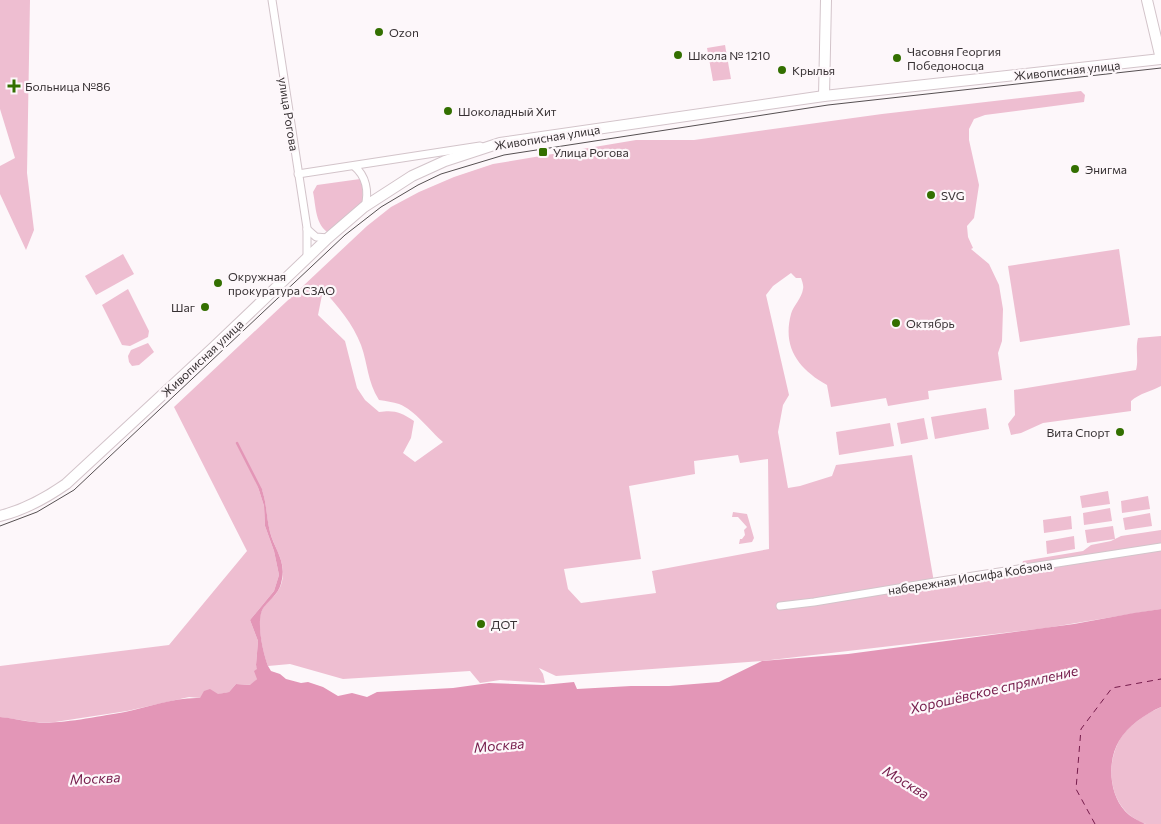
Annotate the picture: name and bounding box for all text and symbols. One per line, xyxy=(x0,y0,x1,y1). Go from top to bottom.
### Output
place label: Ozon xyxy=(389,25,419,39)
marker: Ozon xyxy=(373,26,385,38)
place label: Часовня Георгия Победоносца xyxy=(907,44,1001,72)
place label: Школа № 1210 xyxy=(688,48,770,62)
marker: Школа № 1210 xyxy=(672,49,684,61)
marker: Часовня Георгия Победоносца xyxy=(891,52,903,64)
street label: Живописная улица xyxy=(1013,57,1121,83)
place label: Крылья xyxy=(792,63,835,77)
marker: Крылья xyxy=(776,64,788,76)
street label: улица Рогова xyxy=(276,76,302,152)
marker: Больница №86 xyxy=(7,79,21,93)
place label: Больница №86 xyxy=(25,79,111,93)
place label: Шоколадный Хит xyxy=(458,104,557,118)
marker: Шоколадный Хит xyxy=(442,105,454,117)
street label: Живописная улица xyxy=(493,122,601,152)
place label: Улица Рогова xyxy=(553,145,629,159)
marker: Улица Рогова xyxy=(537,146,549,158)
place label: Энигма xyxy=(1085,162,1127,176)
marker: Энигма xyxy=(1069,163,1081,175)
place label: SVG xyxy=(941,188,965,202)
marker: SVG xyxy=(925,189,937,201)
place label: Окружная прокуратура СЗАО xyxy=(228,269,335,297)
marker: Окружная прокуратура СЗАО xyxy=(212,277,224,289)
place label: Шаг xyxy=(171,300,195,314)
marker: Шаг xyxy=(199,301,211,313)
street label: Живописная улица xyxy=(158,316,246,400)
place label: Октябрь xyxy=(906,316,955,330)
marker: Октябрь xyxy=(890,317,902,329)
place label: Вита Спорт xyxy=(1046,425,1110,439)
marker: Вита Спорт xyxy=(1114,426,1126,438)
street label: набережная Иосифа Кобзона xyxy=(887,557,1053,597)
place label: ДОТ xyxy=(491,617,518,631)
marker: ДОТ xyxy=(475,618,487,630)
water label: Хорошёвское спрямление xyxy=(907,661,1080,717)
water label: Москва xyxy=(473,734,525,756)
water label: Москва xyxy=(880,762,932,802)
water label: Москва xyxy=(69,768,121,788)

